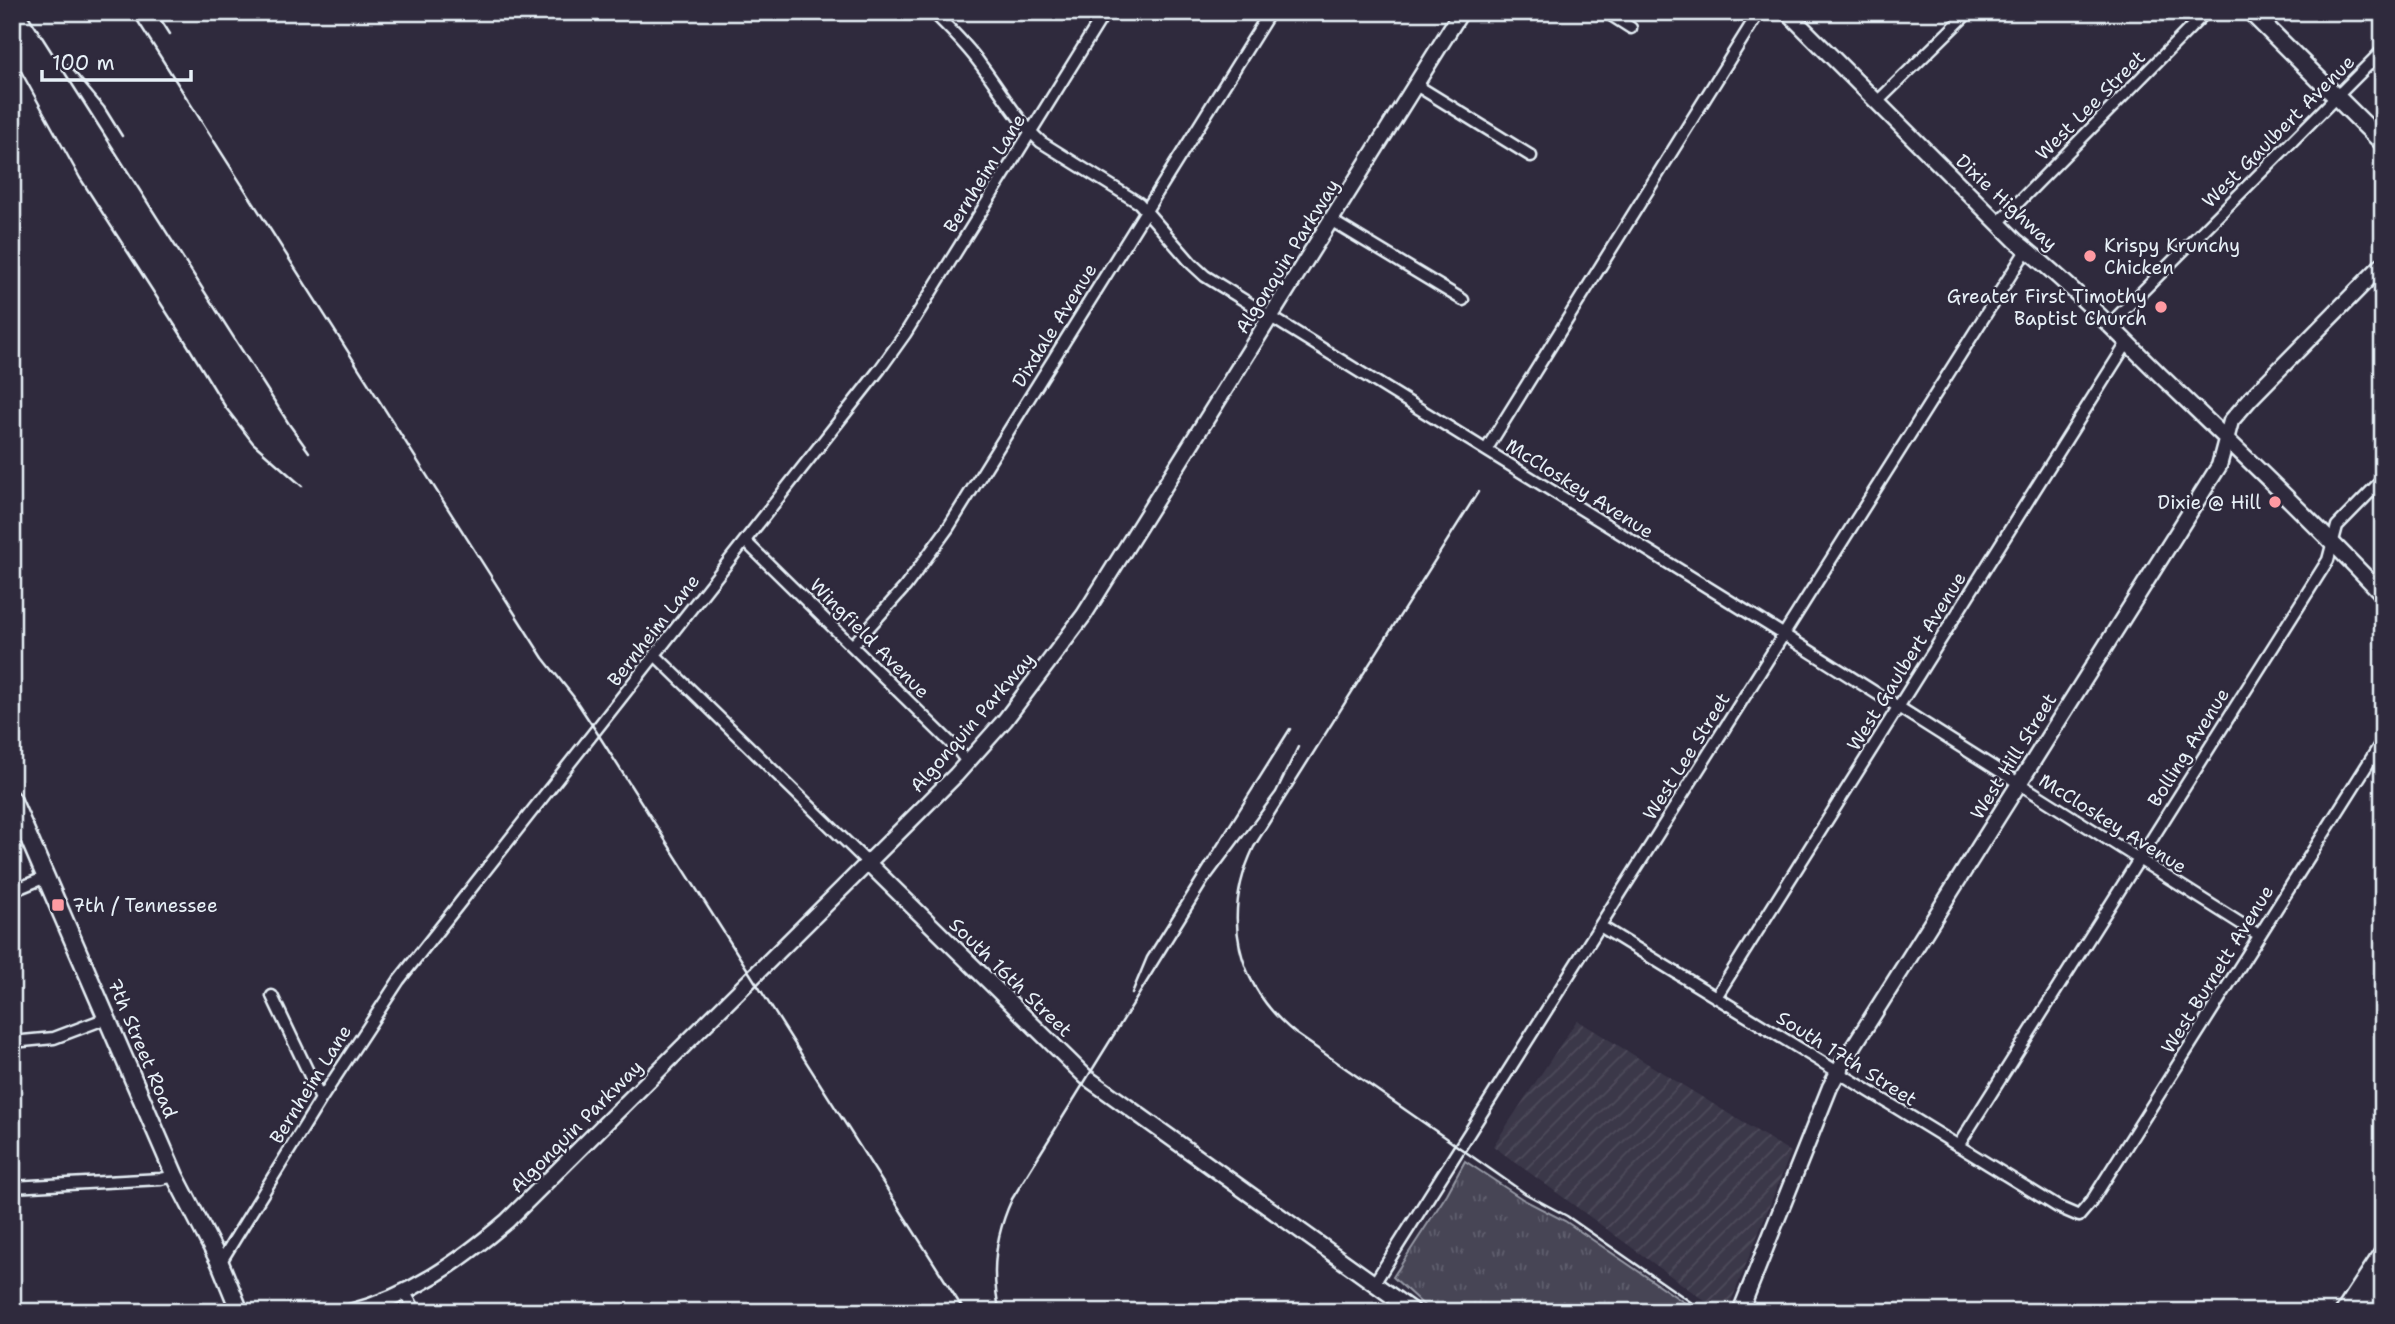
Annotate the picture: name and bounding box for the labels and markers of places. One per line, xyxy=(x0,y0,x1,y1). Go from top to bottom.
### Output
place label: Krispy Krunchy Chicken xyxy=(2104,233,2240,280)
marker: Krispy Krunchy Chicken xyxy=(2082,248,2098,264)
place label: Greater First Timothy Baptist Church xyxy=(1947,284,2147,331)
marker: Greater First Timothy Baptist Church xyxy=(2153,299,2169,315)
place label: Dixie @ Hill xyxy=(2158,490,2261,515)
marker: Dixie @ Hill xyxy=(2267,494,2283,510)
place label: 7th / Tennessee xyxy=(72,893,218,918)
marker: 7th / Tennessee xyxy=(50,897,66,913)

